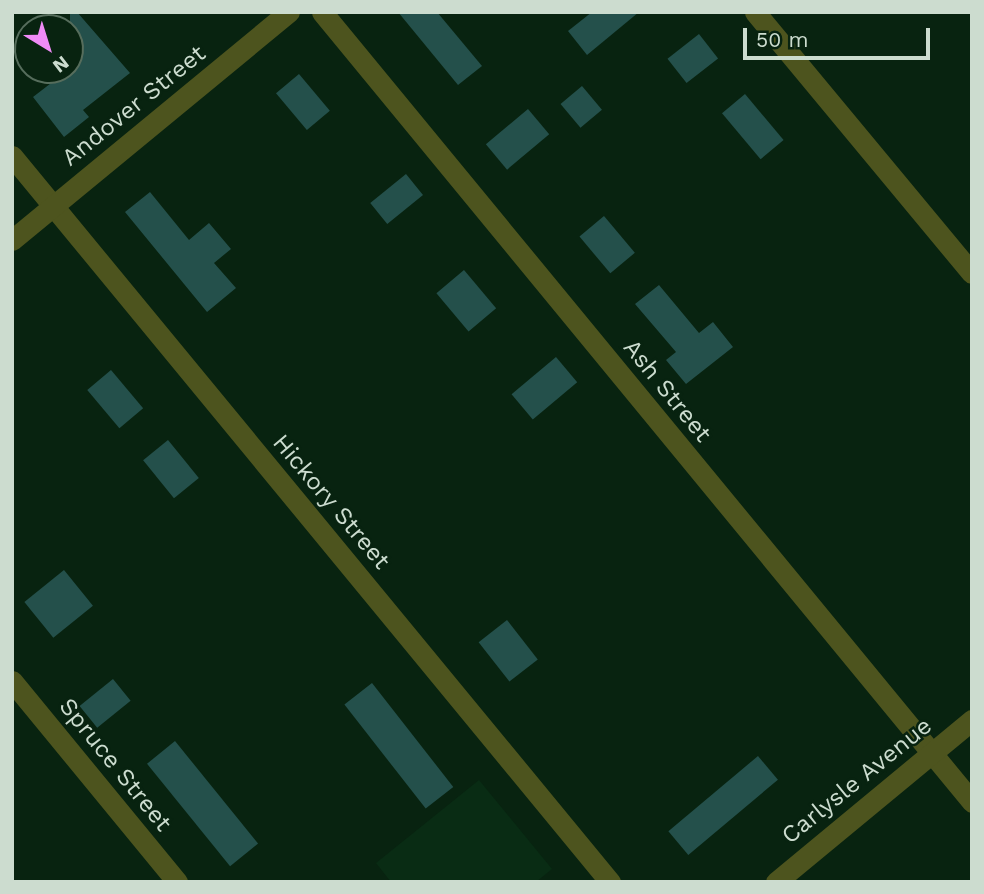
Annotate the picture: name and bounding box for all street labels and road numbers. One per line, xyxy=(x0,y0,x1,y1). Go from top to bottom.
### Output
street label: Andover Street xyxy=(56,39,212,173)
street label: Ash Street xyxy=(617,334,717,448)
street label: Hickory Street xyxy=(266,429,396,575)
street label: Spruce Street xyxy=(53,693,177,837)
street label: Carlysle Avenue xyxy=(776,711,938,851)

